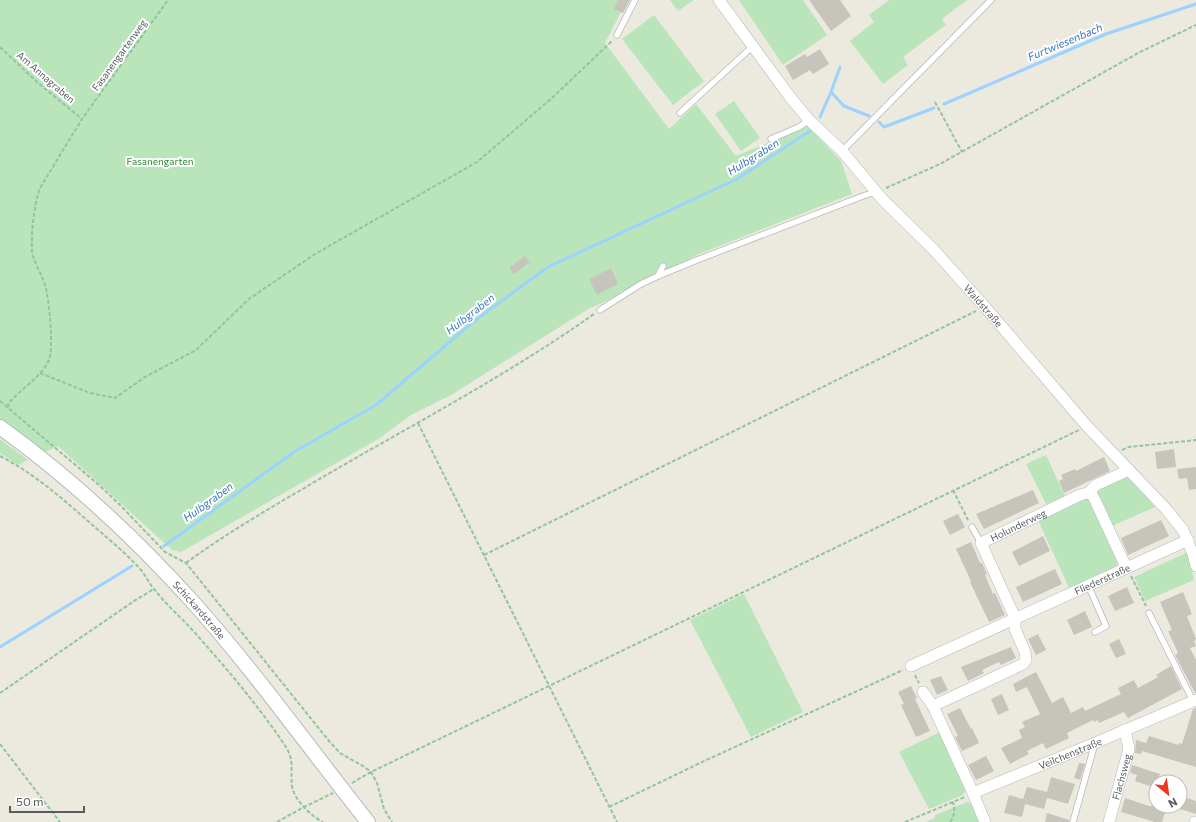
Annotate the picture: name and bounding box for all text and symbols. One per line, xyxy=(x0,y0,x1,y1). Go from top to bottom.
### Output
street label: Fasanengartenweg xyxy=(89,17,149,93)
water label: Furtwiesenbach xyxy=(1026,20,1104,63)
street label: Am Annagraben xyxy=(15,49,77,105)
water label: Hulbgraben xyxy=(725,136,781,178)
park label: Fasanengarten xyxy=(127,155,193,167)
street label: Waldstraße xyxy=(962,282,1005,329)
water label: Hulbgraben xyxy=(443,291,497,337)
water label: Hulbgraben xyxy=(180,479,235,524)
street label: Holunderweg xyxy=(988,506,1049,544)
street label: Fliederstraße xyxy=(1072,561,1132,597)
street label: Schickardstraße xyxy=(170,578,228,641)
street label: Veilchenstraße xyxy=(1037,735,1104,772)
street label: Flachsweg xyxy=(1109,752,1134,801)
north arrow xyxy=(1148,774,1188,814)
scale bar xyxy=(10,788,84,814)
text: 50 m xyxy=(16,794,44,808)
text: N xyxy=(1166,795,1180,811)

